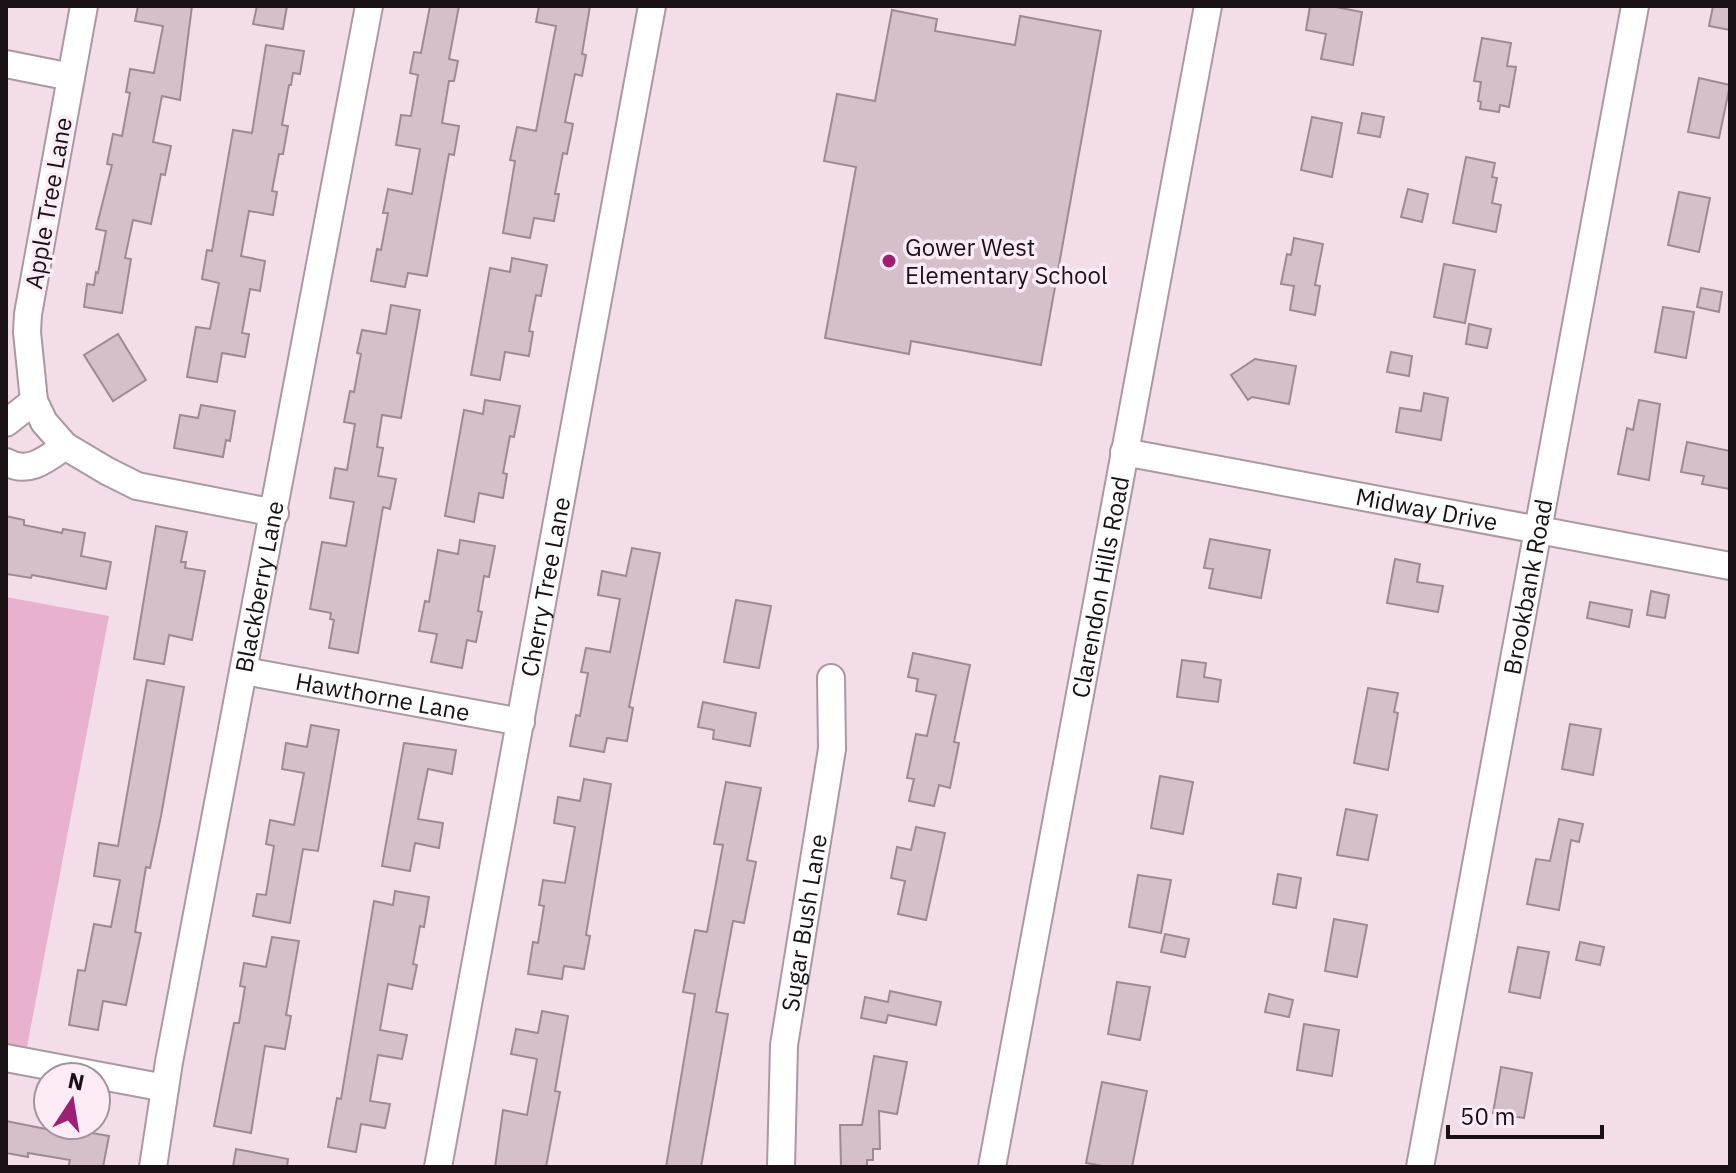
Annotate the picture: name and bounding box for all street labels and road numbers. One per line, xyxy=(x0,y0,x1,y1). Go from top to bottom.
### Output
street label: Apple Tree Lane xyxy=(17,115,79,291)
street label: Clarendon Hills Road xyxy=(1064,473,1136,700)
street label: Midway Drive xyxy=(1353,480,1500,538)
street label: Cherry Tree Lane xyxy=(513,494,577,679)
street label: Brookbank Road xyxy=(1496,496,1559,677)
street label: Blackberry Lane xyxy=(227,498,291,675)
street label: Hawthorne Lane xyxy=(293,665,472,728)
street label: Sugar Bush Lane xyxy=(774,831,834,1014)

